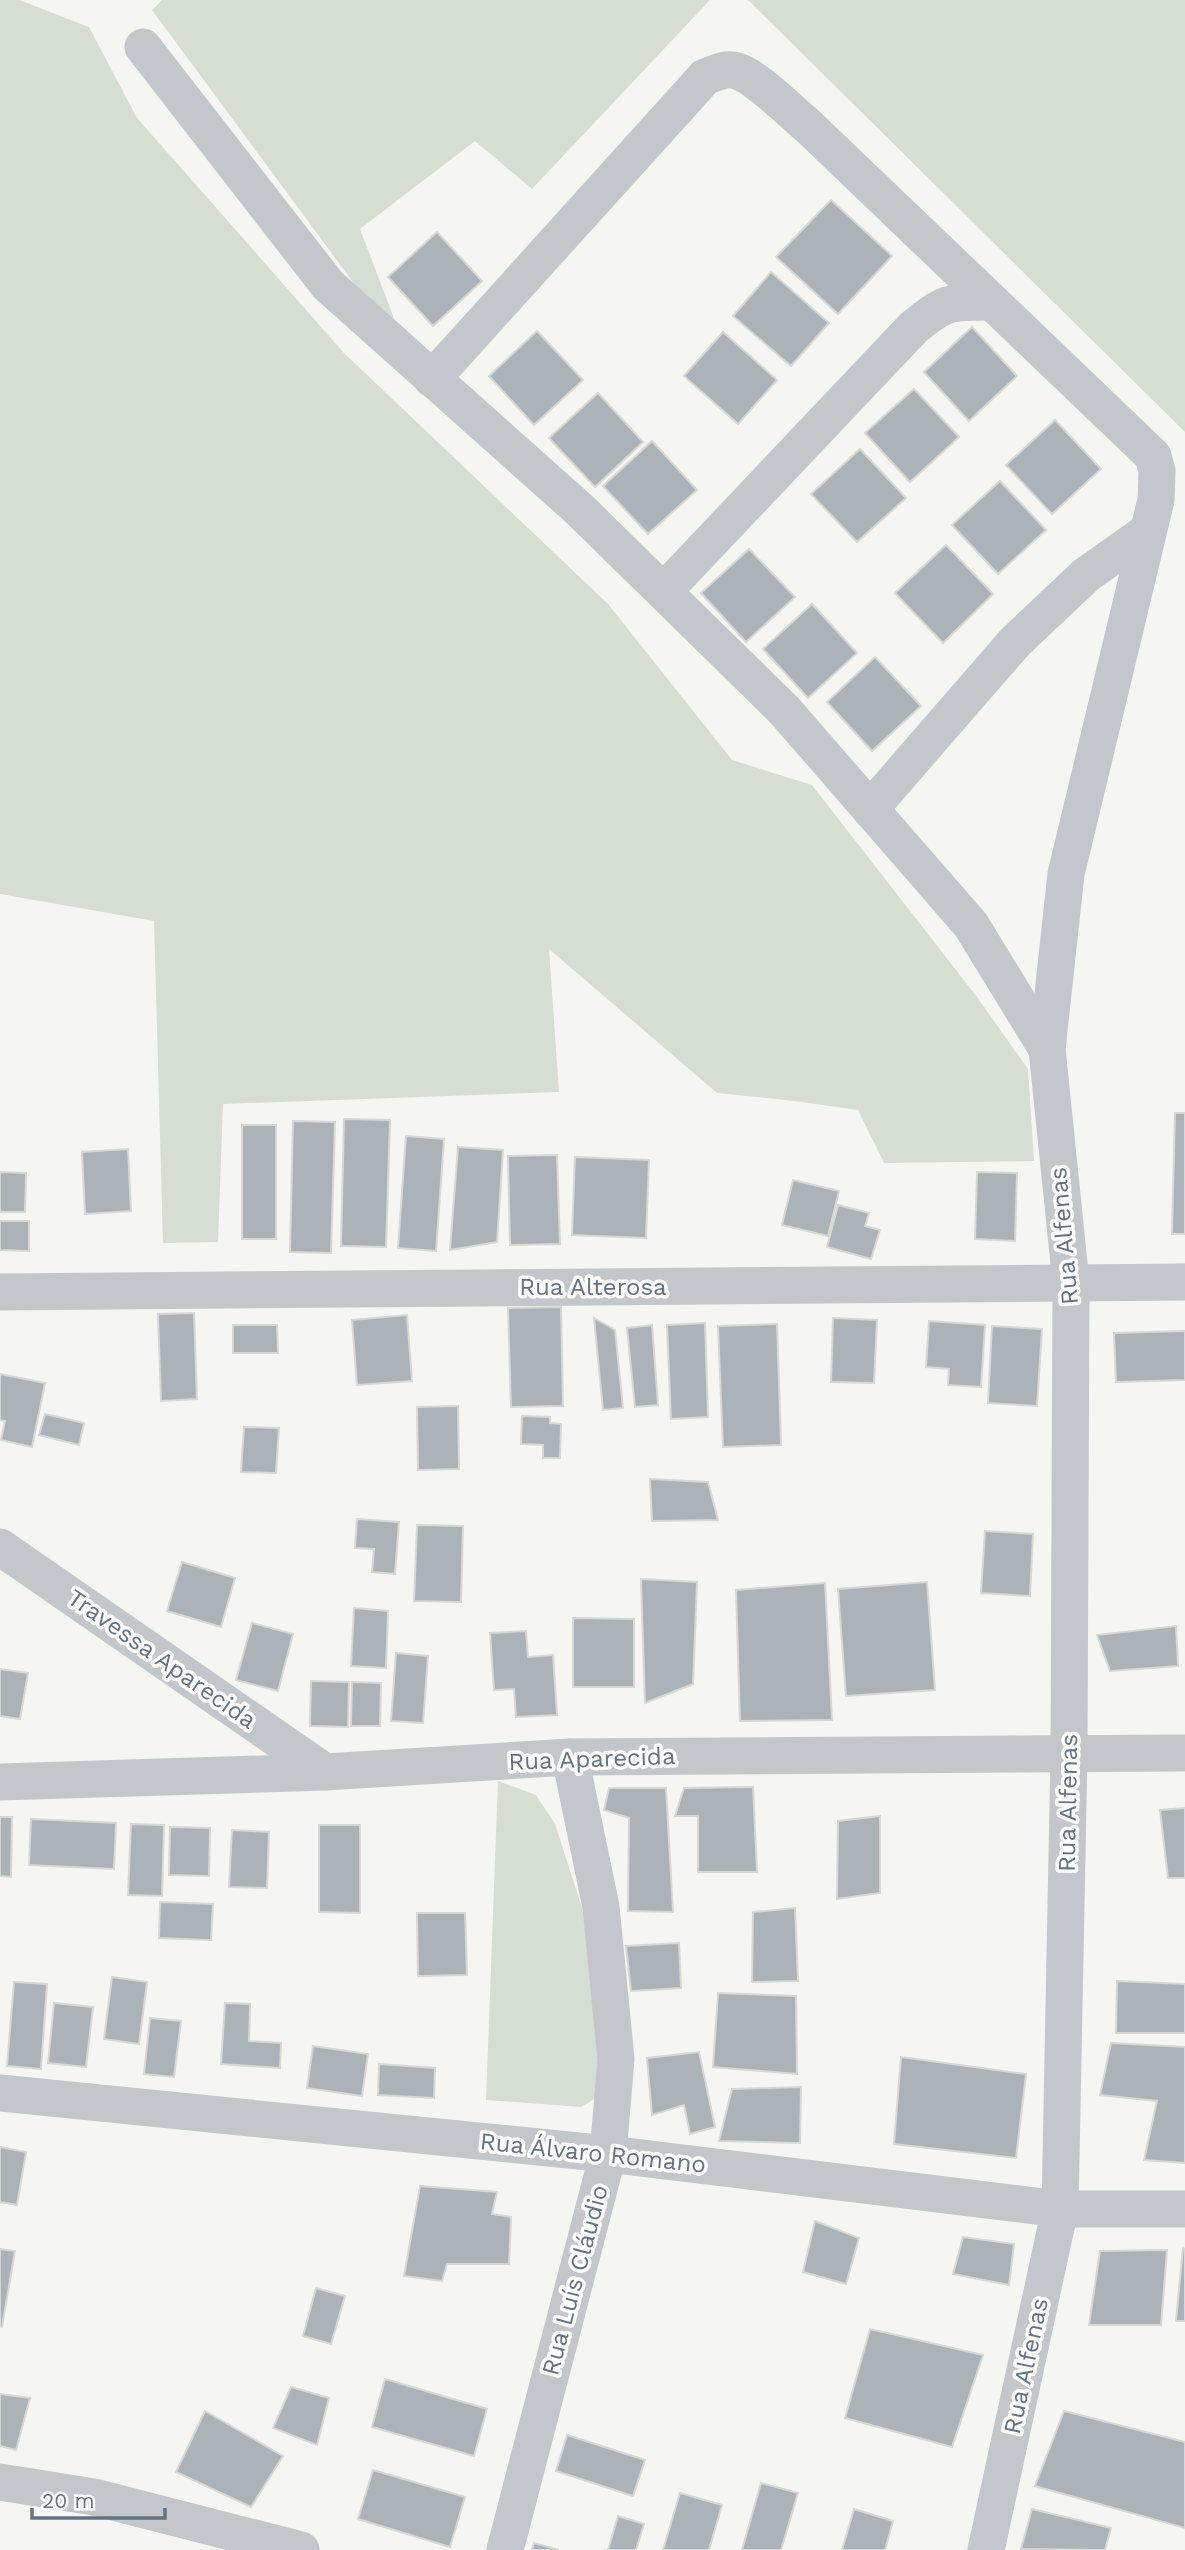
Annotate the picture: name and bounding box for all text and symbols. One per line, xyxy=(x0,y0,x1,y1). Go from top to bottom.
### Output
street label: Rua Alfenas xyxy=(1044,1166,1084,1306)
street label: Rua Alterosa xyxy=(519,1273,667,1301)
street label: Travessa Aparecida xyxy=(62,1583,262,1735)
street label: Rua Alfenas xyxy=(1053,1734,1083,1872)
street label: Rua Aparecida xyxy=(508,1742,676,1776)
street label: Rua Álvaro Romano xyxy=(479,2127,707,2179)
street label: Rua Luís Cláudio xyxy=(536,2182,614,2378)
street label: Rua Alfenas xyxy=(998,2296,1054,2436)
scale bar xyxy=(32,2476,164,2520)
text: 20 m xyxy=(42,2488,94,2513)

